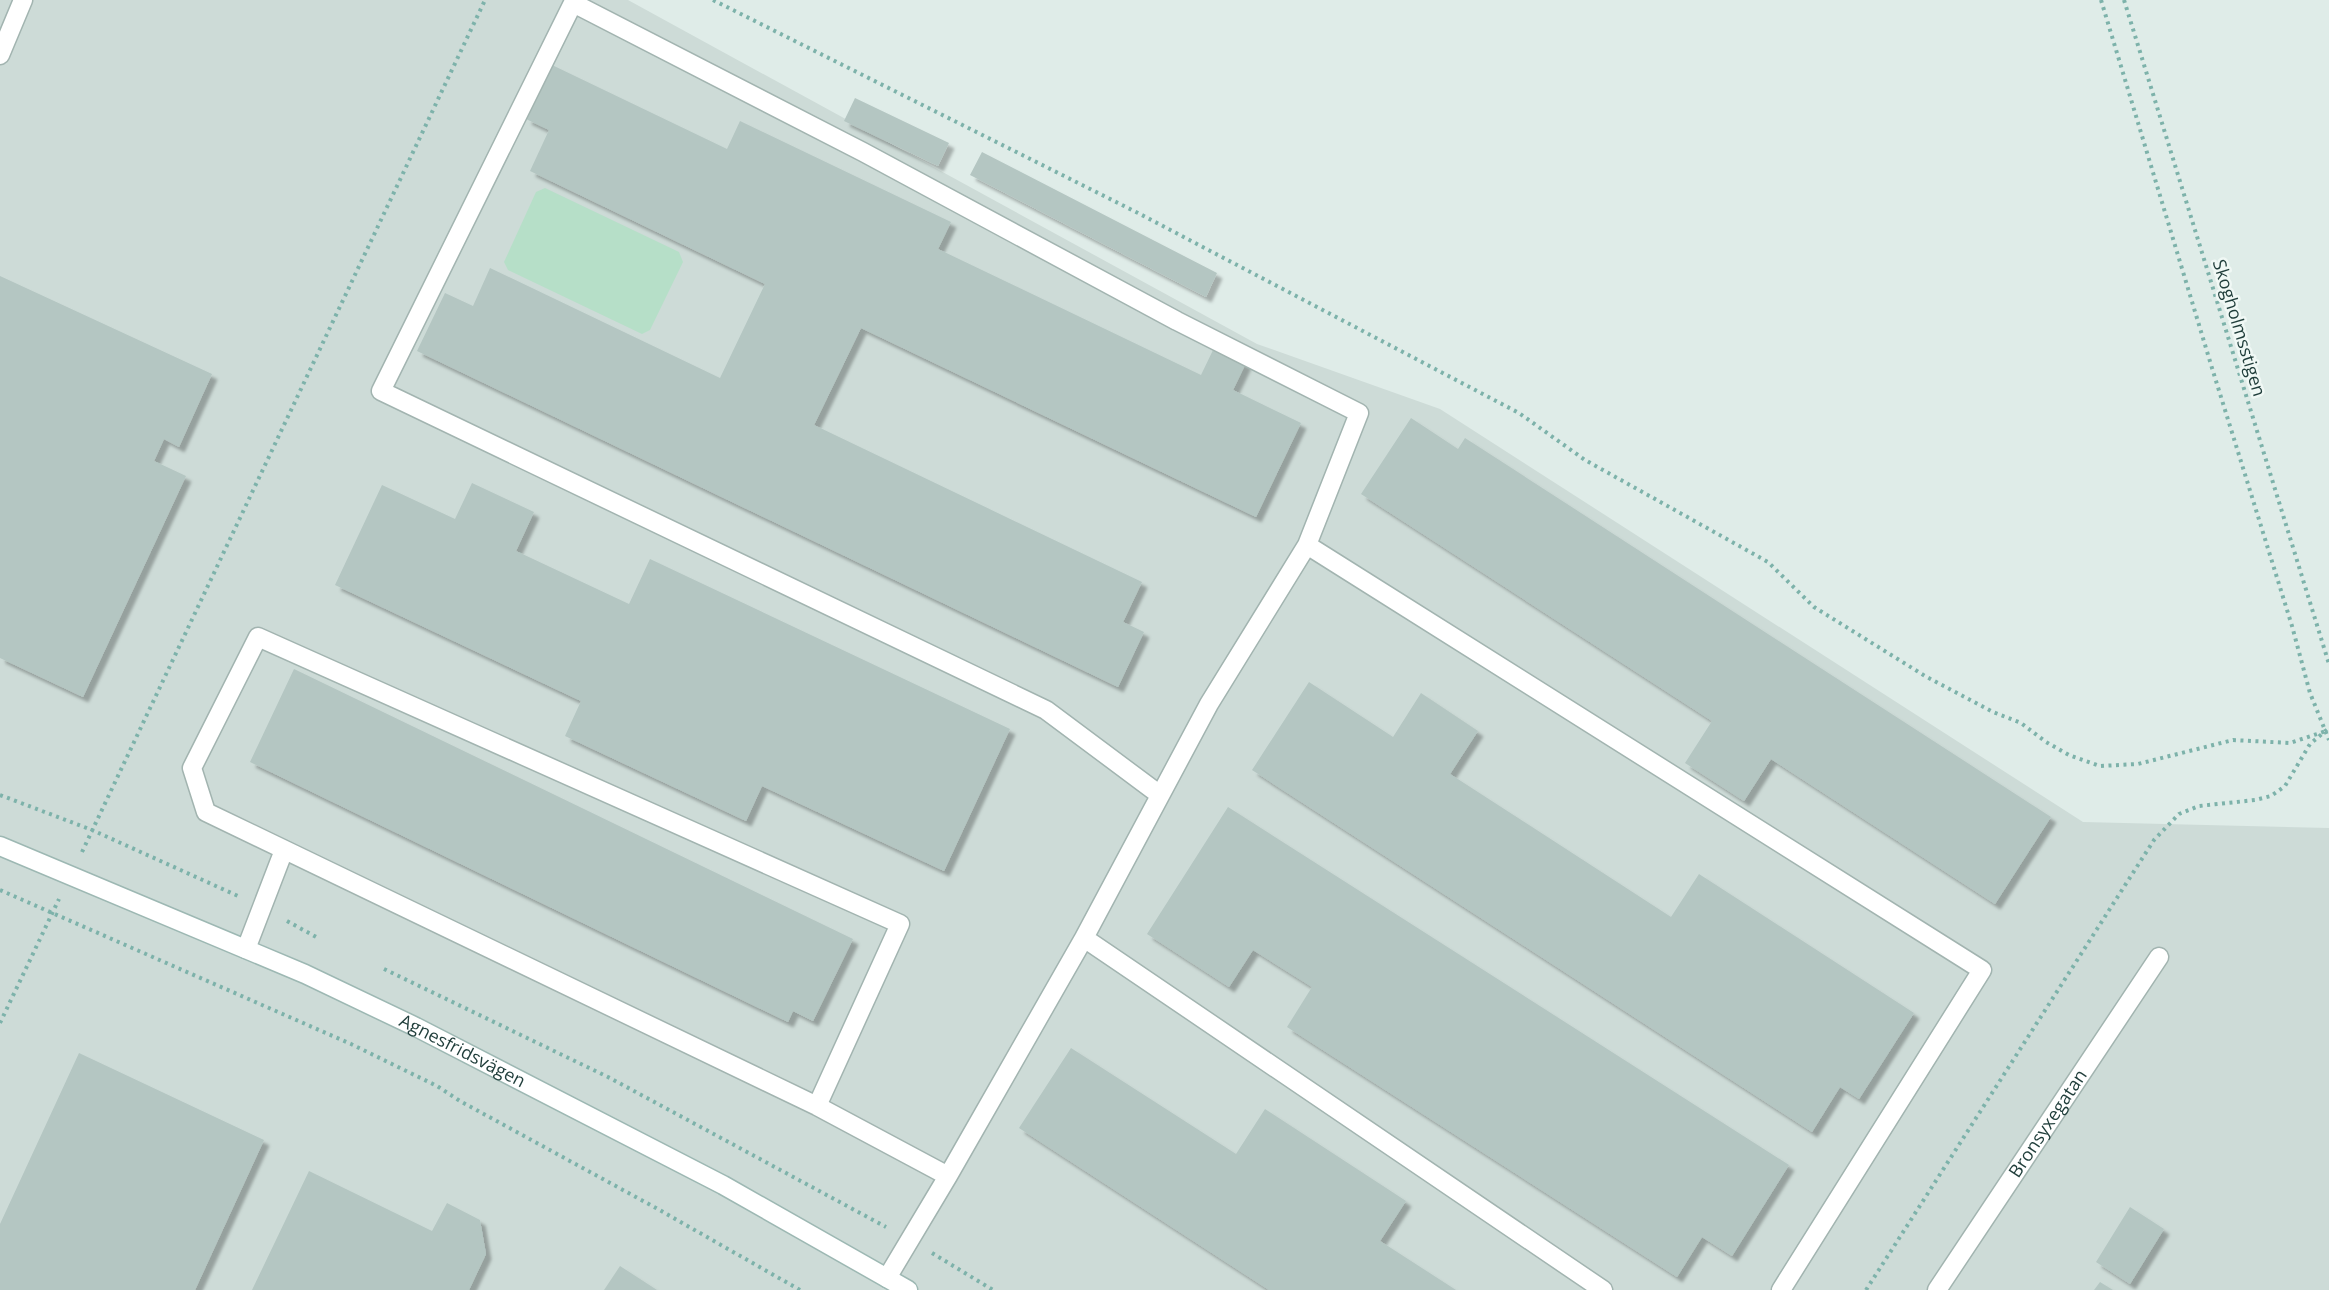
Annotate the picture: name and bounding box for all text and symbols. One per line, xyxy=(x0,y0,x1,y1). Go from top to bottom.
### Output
street label: Skogholmsstigen xyxy=(2208,256,2272,399)
street label: Agnesfridsvägen xyxy=(396,1008,530,1092)
street label: Bronsyxegatan xyxy=(2002,1064,2092,1182)

